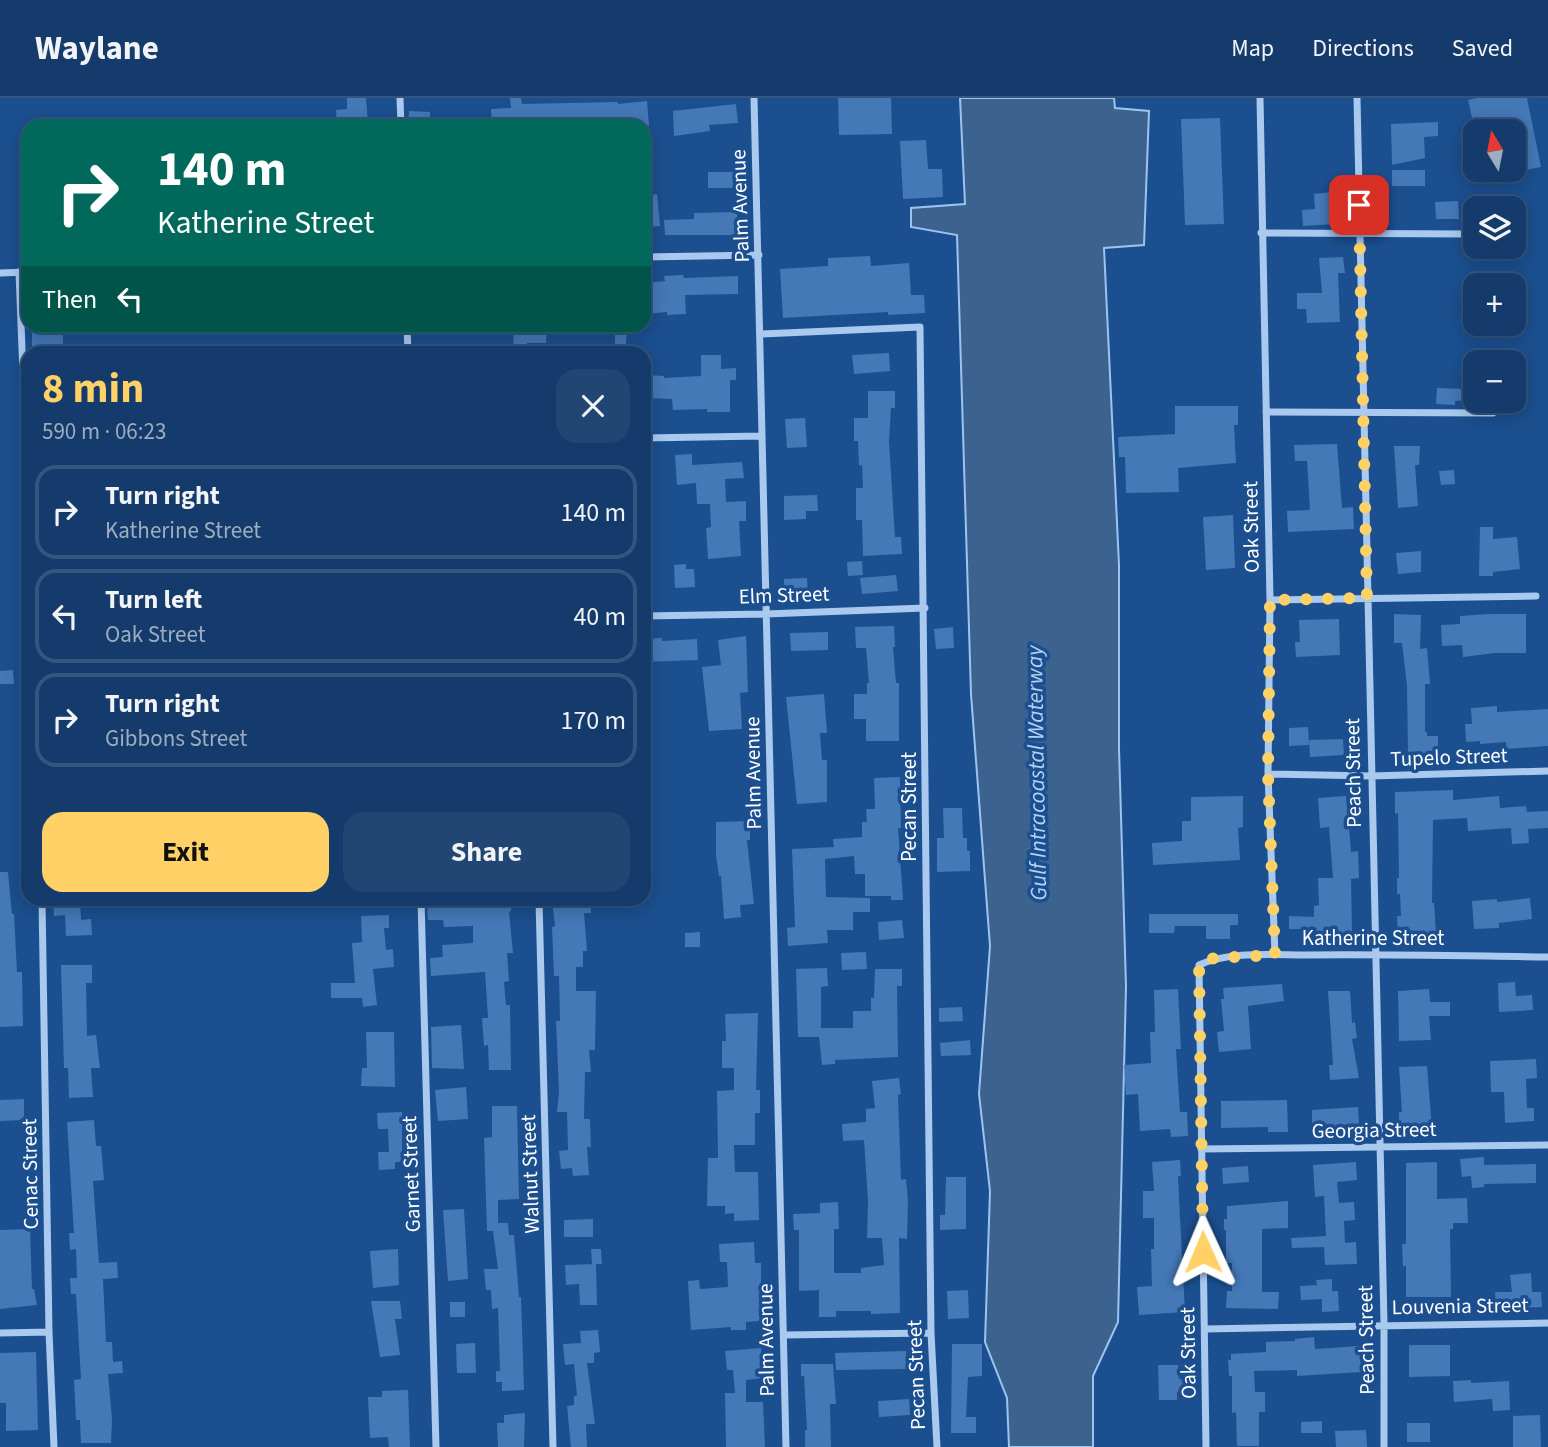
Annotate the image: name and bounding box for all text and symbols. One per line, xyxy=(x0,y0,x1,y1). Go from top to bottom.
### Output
text: Waylane xyxy=(35,25,159,72)
text: Map xyxy=(1231,31,1274,66)
text: Directions xyxy=(1312,31,1414,66)
text: Saved xyxy=(1452,31,1513,66)
north arrow xyxy=(1463,119,1526,182)
map controls xyxy=(1463,119,1526,413)
text: 140 m xyxy=(157,135,286,205)
icon: right xyxy=(42,147,133,238)
street label: Palm Avenue xyxy=(723,149,757,263)
pin xyxy=(1329,175,1389,235)
icon: arrive xyxy=(1340,186,1378,224)
button: layers xyxy=(1463,196,1526,259)
text: Katherine Street xyxy=(157,200,374,246)
button: + xyxy=(1463,273,1526,336)
icon: left xyxy=(111,280,149,318)
text: Then xyxy=(42,281,97,318)
button: − xyxy=(1463,350,1526,413)
text: 8 min xyxy=(42,359,144,419)
button: close xyxy=(556,369,630,443)
text: 590 m · 06:23 xyxy=(42,415,166,448)
text: Turn right xyxy=(105,477,220,514)
street label: Oak Street xyxy=(1235,481,1267,573)
icon: right xyxy=(46,493,84,531)
text: 140 m xyxy=(560,494,626,531)
text: Katherine Street xyxy=(105,514,261,547)
street label: Elm Street xyxy=(738,578,830,612)
text: Turn left xyxy=(105,581,202,618)
icon: left xyxy=(46,597,84,635)
text: 40 m xyxy=(573,598,626,635)
text: Oak Street xyxy=(105,618,205,651)
water label: Gulf Intracoastal Waterway xyxy=(1018,643,1055,901)
text: Turn right xyxy=(105,685,220,722)
icon: right xyxy=(46,701,84,739)
text: 170 m xyxy=(560,702,626,739)
street label: Palm Avenue xyxy=(737,716,769,830)
street label: Peach Street xyxy=(1337,718,1369,828)
text: Gibbons Street xyxy=(105,722,247,755)
street label: Tupelo Street xyxy=(1390,740,1508,774)
street label: Pecan Street xyxy=(894,752,924,862)
button: Exit xyxy=(42,812,329,892)
button: Share xyxy=(343,812,630,892)
street label: Katherine Street xyxy=(1302,923,1444,953)
street label: Walnut Street xyxy=(513,1114,547,1234)
street label: Georgia Street xyxy=(1311,1114,1437,1146)
street label: Garnet Street xyxy=(394,1115,428,1233)
street label: Cenac Street xyxy=(14,1118,46,1230)
position arrow xyxy=(1166,1215,1240,1289)
street label: Palm Avenue xyxy=(750,1283,782,1397)
street label: Peach Street xyxy=(1350,1285,1382,1395)
street label: Louvenia Street xyxy=(1391,1290,1529,1322)
street label: Oak Street xyxy=(1172,1307,1204,1399)
street label: Pecan Street xyxy=(899,1319,933,1431)

